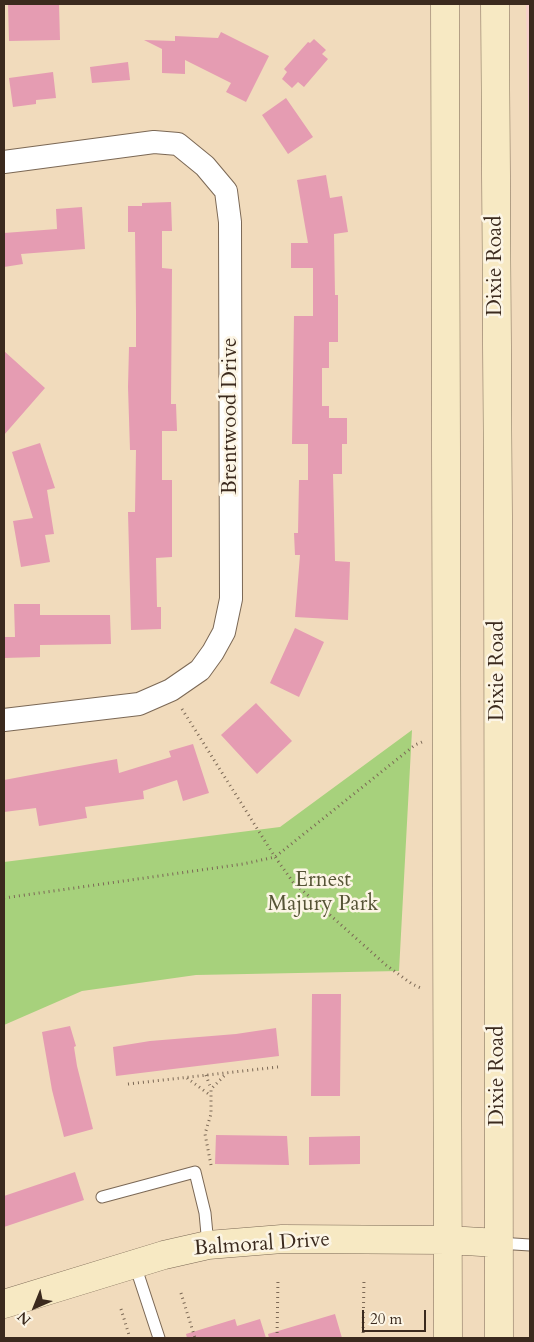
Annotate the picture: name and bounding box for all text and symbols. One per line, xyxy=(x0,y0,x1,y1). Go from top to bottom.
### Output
street label: Dixie Road xyxy=(483,216,509,316)
street label: Brentwood Drive xyxy=(218,337,244,495)
street label: Dixie Road xyxy=(485,621,511,721)
park label: Ernest Majury Park xyxy=(267,868,379,918)
street label: Dixie Road xyxy=(485,1026,511,1126)
street label: Balmoral Drive xyxy=(193,1228,331,1262)
north arrow xyxy=(10,1282,60,1332)
scale bar xyxy=(364,1300,428,1332)
text: N xyxy=(13,1307,35,1329)
text: 20 m xyxy=(370,1309,402,1329)

